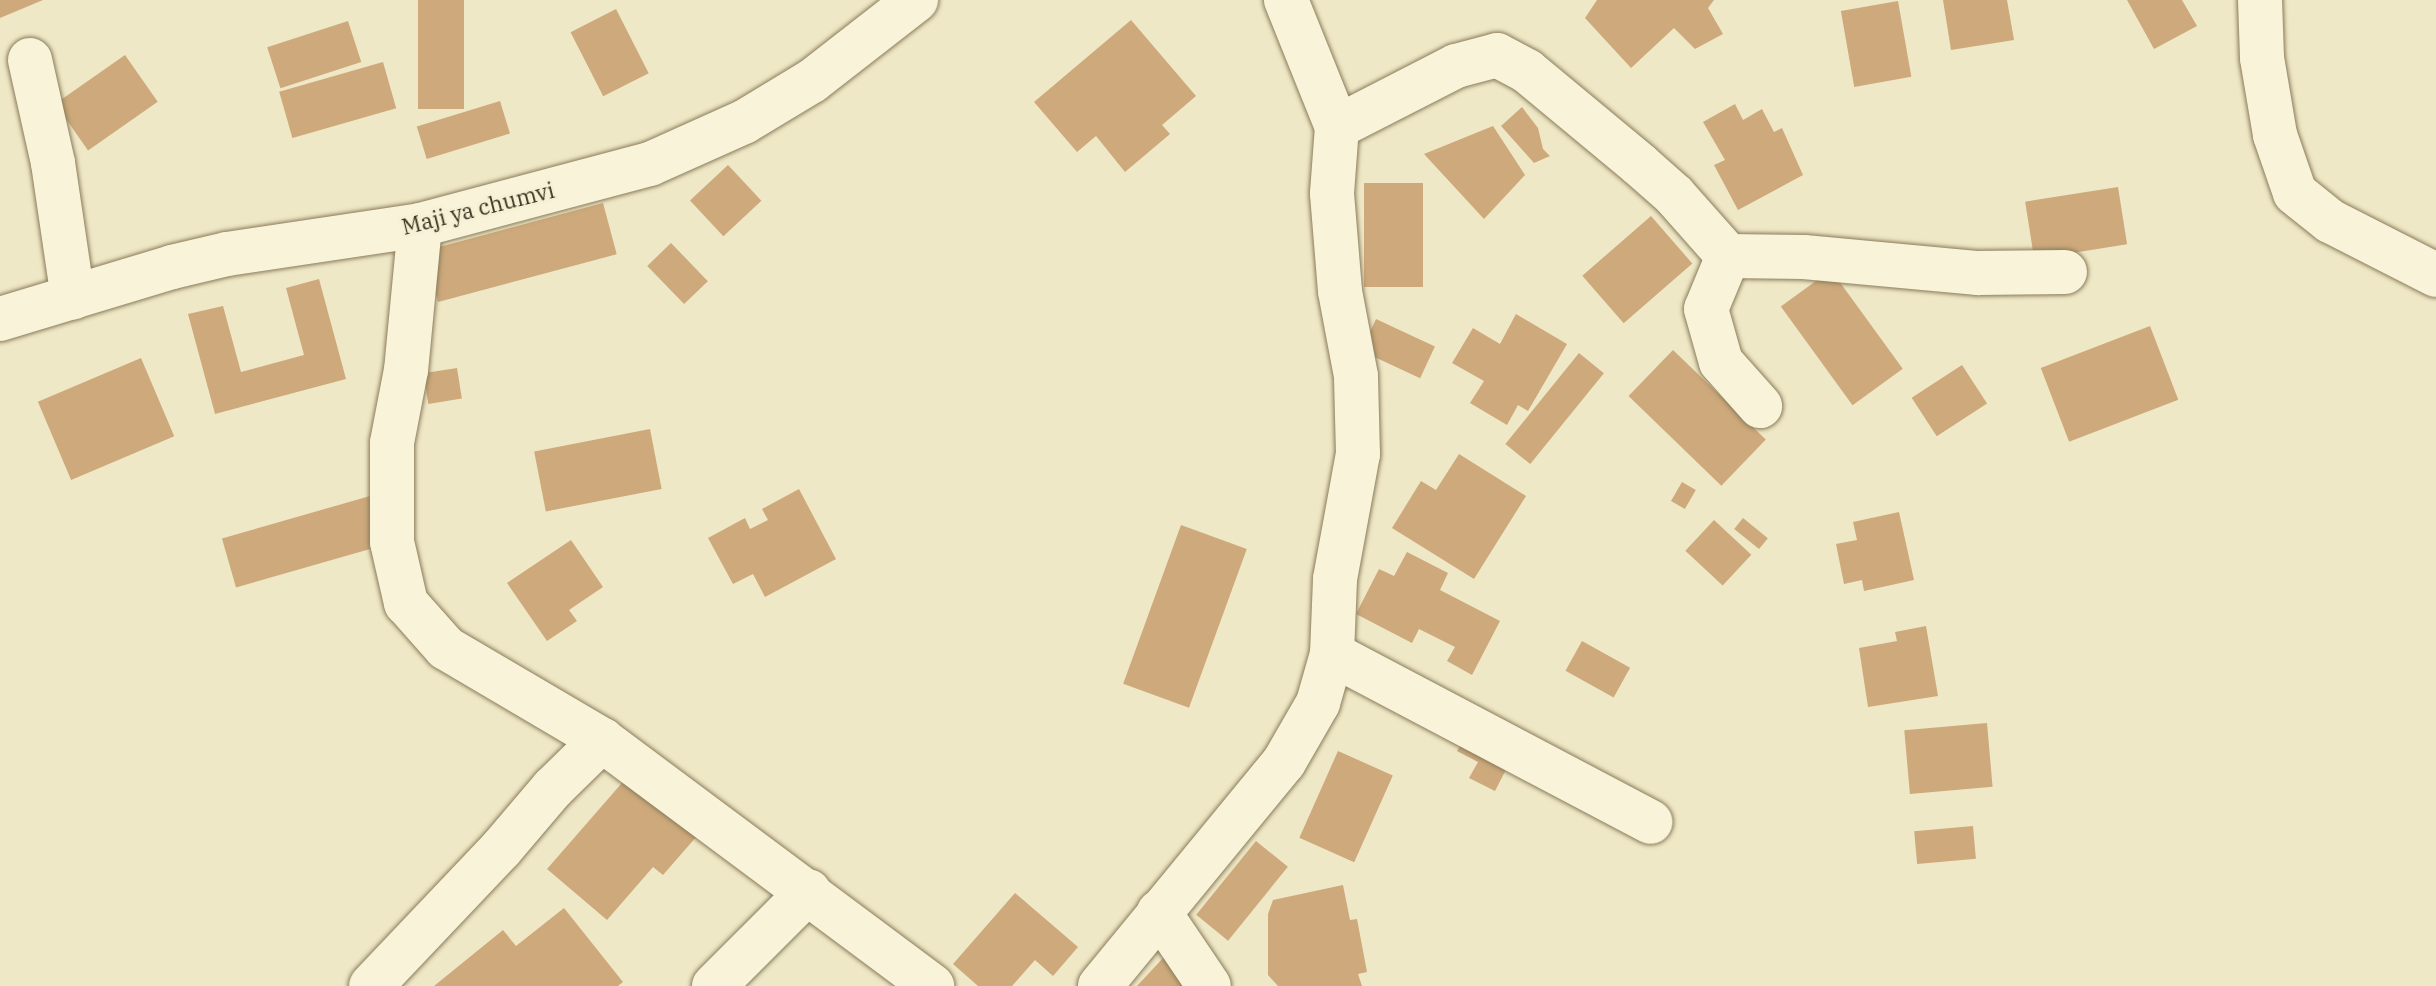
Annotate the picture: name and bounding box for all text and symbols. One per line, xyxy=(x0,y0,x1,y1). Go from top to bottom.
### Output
street label: Maji ya chumvi xyxy=(399,176,557,240)

